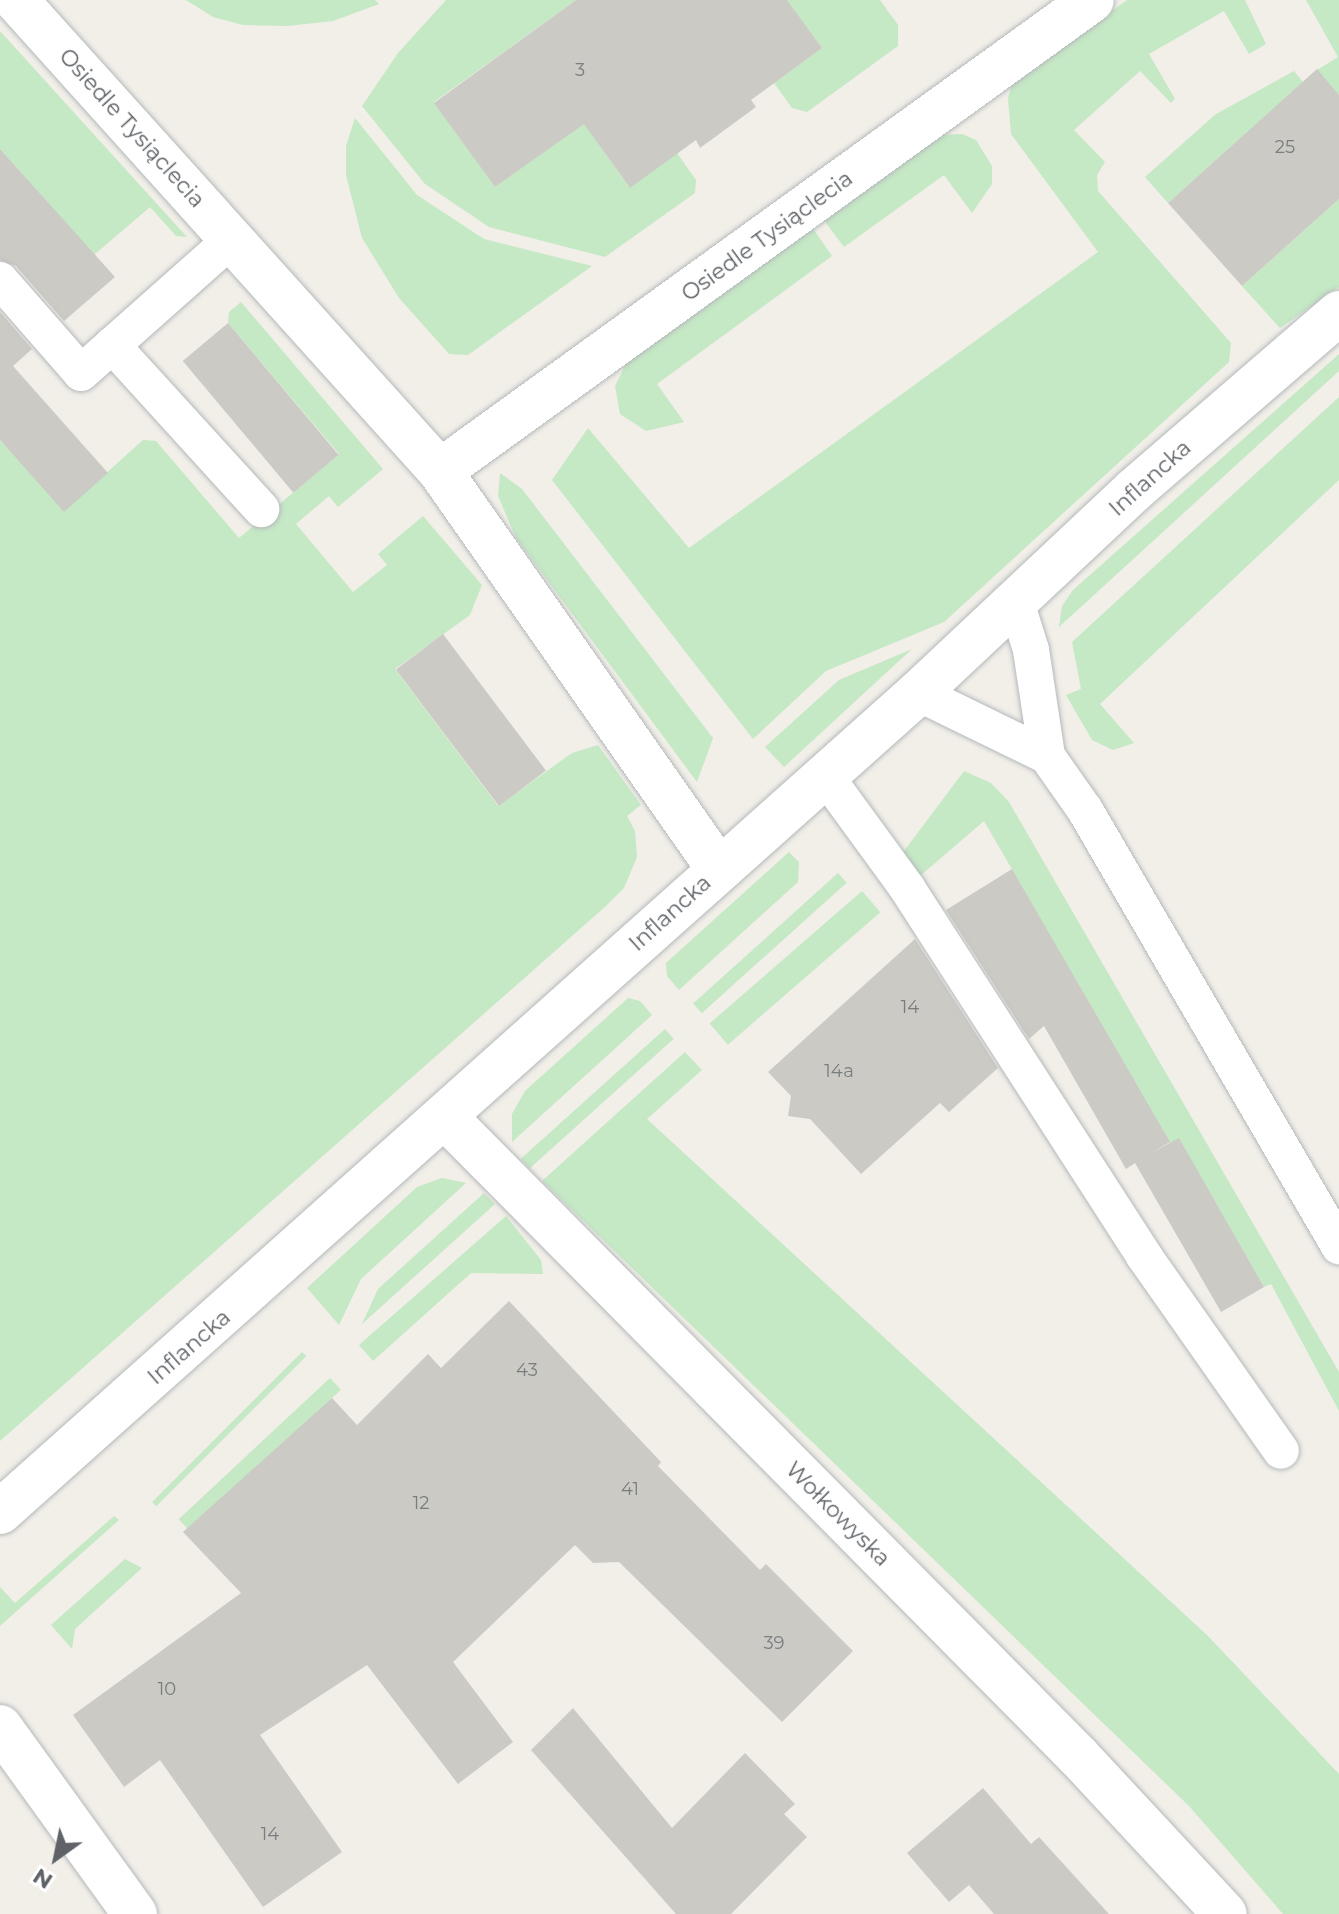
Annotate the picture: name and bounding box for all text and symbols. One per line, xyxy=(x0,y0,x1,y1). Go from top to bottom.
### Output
street label: Osiedle Tysiąclecia xyxy=(54,43,210,213)
house number: 3 xyxy=(575,59,585,81)
house number: 25 xyxy=(1275,136,1295,158)
street label: Osiedle Tysiąclecia xyxy=(676,165,858,307)
street label: Inflancka xyxy=(1104,434,1196,522)
street label: Inflancka xyxy=(624,869,716,957)
house number: 14 xyxy=(901,996,919,1018)
house number: 14a xyxy=(824,1060,854,1082)
street label: Inflancka xyxy=(142,1304,236,1390)
house number: 43 xyxy=(516,1359,538,1381)
street label: Wołkowyska xyxy=(780,1456,896,1572)
house number: 41 xyxy=(621,1478,639,1500)
house number: 12 xyxy=(413,1492,429,1514)
house number: 39 xyxy=(763,1632,785,1654)
house number: 10 xyxy=(158,1678,176,1700)
north arrow xyxy=(16,1818,96,1898)
house number: 14 xyxy=(261,1823,279,1845)
text: N xyxy=(28,1862,57,1895)

